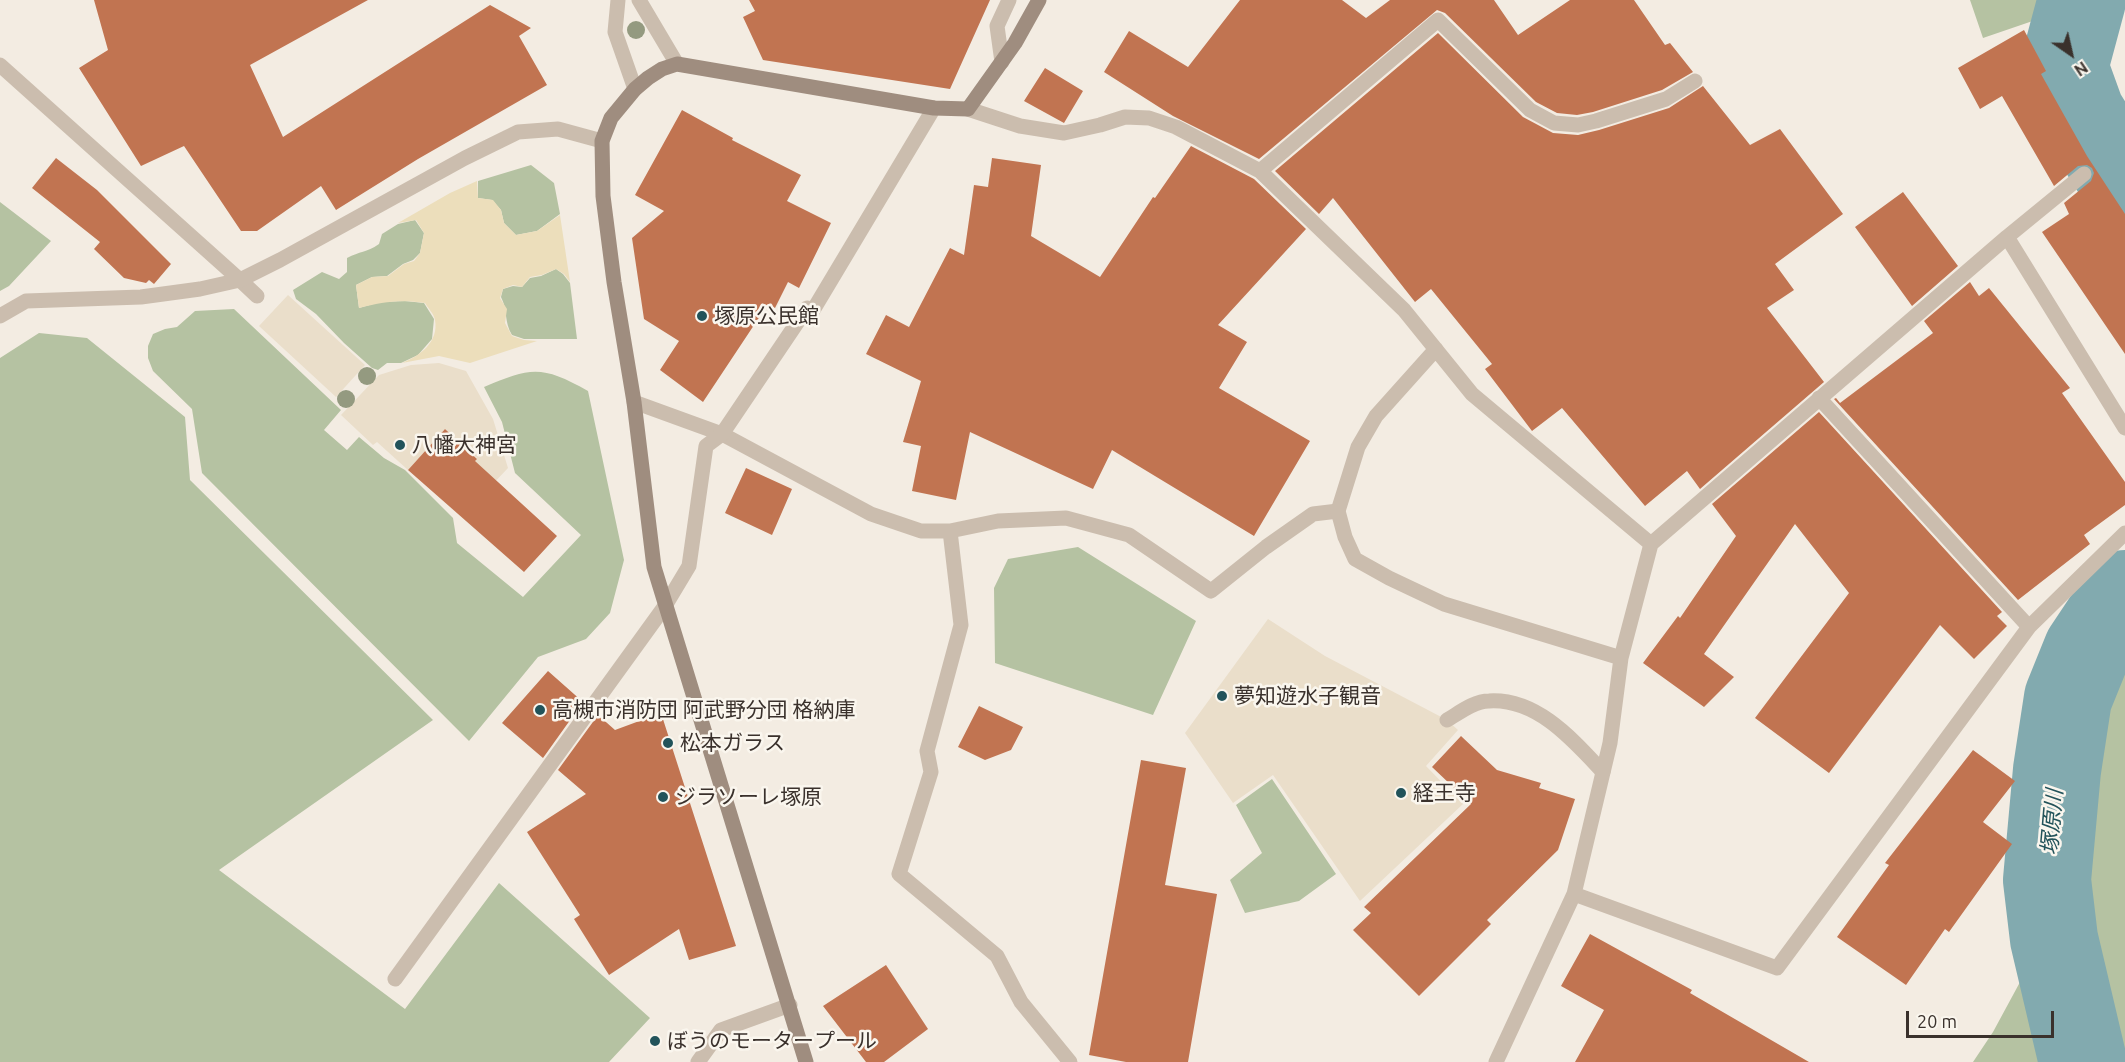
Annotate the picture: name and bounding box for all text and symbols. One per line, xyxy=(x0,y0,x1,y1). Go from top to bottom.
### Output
north arrow xyxy=(2041,24,2101,84)
text: N xyxy=(2071,58,2091,80)
place label: 塚原公民館 xyxy=(714,303,819,329)
marker: 塚原公民館 xyxy=(695,309,709,323)
place label: 八幡大神宮 xyxy=(412,432,517,458)
marker: 八幡大神宮 xyxy=(393,438,407,452)
place label: 夢知遊水子観音 xyxy=(1234,683,1381,709)
marker: 夢知遊水子観音 xyxy=(1215,689,1229,703)
place label: 高槻市消防団 阿武野分団 格納庫 xyxy=(552,697,856,723)
marker: 高槻市消防団 阿武野分団 格納庫 xyxy=(533,703,547,717)
place label: 松本ガラス xyxy=(680,730,785,756)
marker: 松本ガラス xyxy=(661,736,675,750)
place label: 経王寺 xyxy=(1413,780,1476,806)
place label: ジラソーレ塚原 xyxy=(675,784,822,810)
marker: 経王寺 xyxy=(1394,786,1408,800)
water label: 塚原川 xyxy=(2036,788,2068,856)
marker: ジラソーレ塚原 xyxy=(656,790,670,804)
scale bar xyxy=(1909,999,2058,1037)
text: 20 m xyxy=(1917,1011,1957,1031)
place label: ぼうのモータープール xyxy=(667,1028,877,1054)
marker: ぼうのモータープール xyxy=(648,1034,662,1048)

